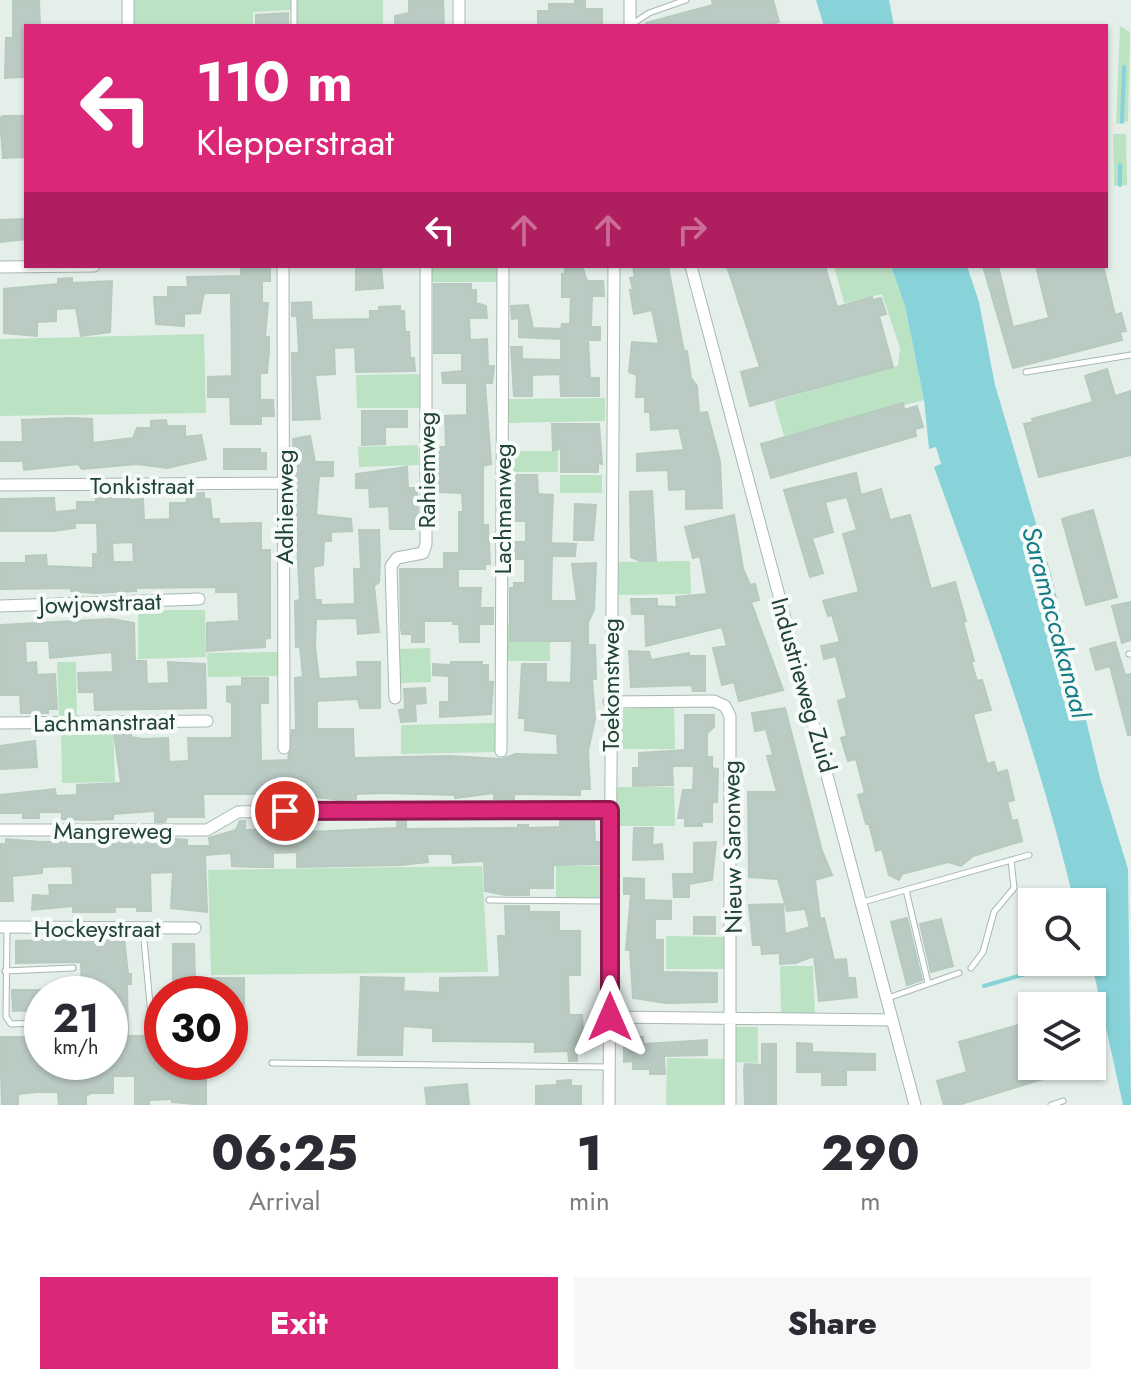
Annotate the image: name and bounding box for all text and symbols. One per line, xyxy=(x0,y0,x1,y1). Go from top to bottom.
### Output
text: 110 m xyxy=(196,41,353,122)
icon: left xyxy=(64,56,168,160)
text: Klepperstraat xyxy=(196,116,394,168)
icon: left xyxy=(418,208,462,252)
icon: ahead xyxy=(502,208,546,252)
icon: ahead xyxy=(586,208,630,252)
icon: right xyxy=(670,208,714,252)
street label: Rahiemweg xyxy=(409,412,444,528)
street label: Lachmanweg xyxy=(485,443,520,575)
street label: Adhienweg xyxy=(267,449,302,565)
street label: Tonkistraat xyxy=(90,468,194,503)
water label: Saramaccakanaal xyxy=(1012,522,1100,723)
street label: Jowjowstraat xyxy=(35,583,162,623)
street label: Industrieweg Zuid xyxy=(762,593,846,777)
street label: Toekomstweg xyxy=(593,618,628,752)
street label: Lachmanstraat xyxy=(33,703,175,741)
street label: Nieuw Saronweg xyxy=(713,760,751,934)
pin xyxy=(251,777,319,845)
icon: arrive xyxy=(263,789,307,833)
street label: Mangreweg xyxy=(53,813,173,848)
map controls xyxy=(1018,888,1106,1080)
button: search xyxy=(1018,888,1106,976)
street label: Hockeystraat xyxy=(33,911,161,946)
position arrow xyxy=(568,975,652,1059)
speed limit sign: 30 xyxy=(144,976,248,1080)
text: 21 xyxy=(53,989,99,1047)
button: layers xyxy=(1018,992,1106,1080)
text: km/h xyxy=(53,1033,99,1062)
text: 06:25 xyxy=(211,1119,358,1188)
text: 1 xyxy=(577,1119,602,1188)
text: 290 xyxy=(821,1119,920,1188)
text: Arrival xyxy=(249,1182,320,1220)
text: min xyxy=(569,1182,610,1220)
text: m xyxy=(860,1182,881,1220)
button: Exit xyxy=(40,1277,558,1369)
button: Share xyxy=(574,1277,1091,1369)

